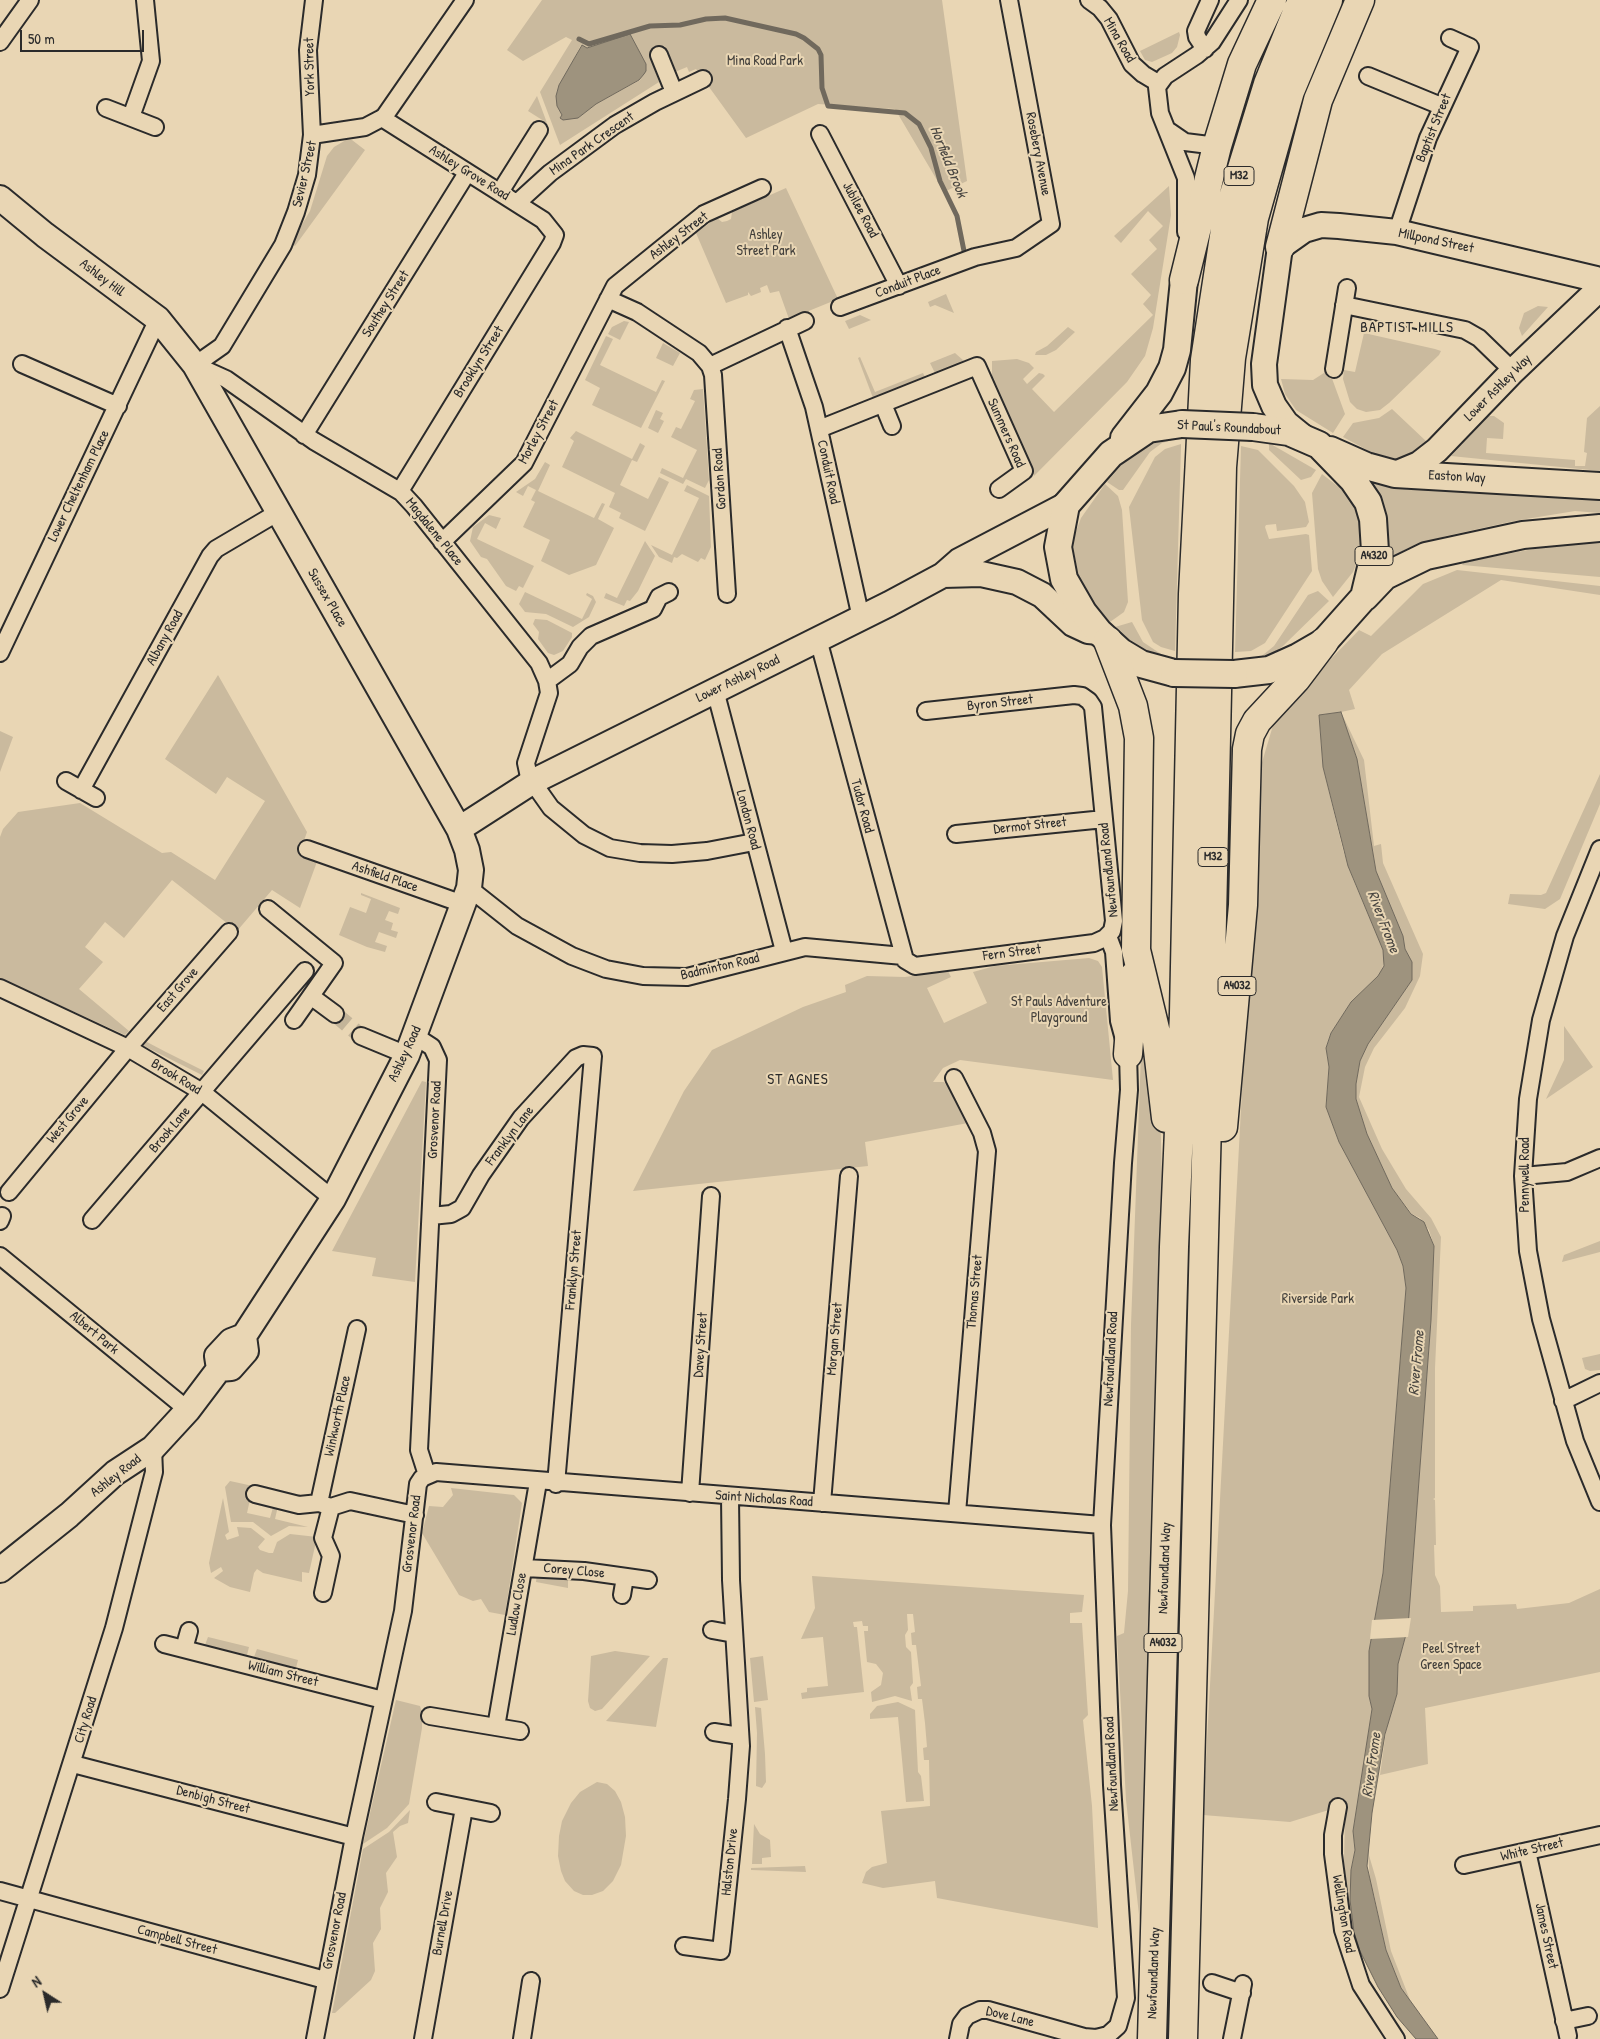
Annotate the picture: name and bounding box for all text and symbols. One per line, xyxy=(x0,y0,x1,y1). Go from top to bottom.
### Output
street label: Mina Road xyxy=(1099,14,1139,66)
scale bar xyxy=(22,20,146,52)
text: 50 m xyxy=(28,28,55,49)
street label: York Street xyxy=(301,37,319,97)
park label: Mina Road Park xyxy=(727,53,803,69)
street label: Baptist Street xyxy=(1413,91,1455,165)
street label: Mina Park Crescent xyxy=(547,109,637,179)
street label: Rosebery Avenue xyxy=(1022,111,1054,197)
water label: Horfield Brook xyxy=(925,123,971,201)
street label: Sevier Street xyxy=(289,139,321,209)
street label: Ashley Grove Road xyxy=(426,142,512,204)
road number: M32 xyxy=(1224,167,1254,186)
street label: Jubilee Road xyxy=(838,179,882,241)
street label: Ashley Street xyxy=(646,208,712,264)
street label: Millpond Street xyxy=(1397,225,1475,257)
park label: Ashley Street Park xyxy=(736,227,796,260)
street label: Ashley Hill xyxy=(76,256,128,300)
street label: Conduit Place xyxy=(873,262,943,302)
street label: Southey Street xyxy=(359,267,413,341)
district label: BAPTIST MILLS xyxy=(1359,319,1455,337)
street label: Brooklyn Street xyxy=(450,323,508,401)
street label: Lower Ashley Way xyxy=(1461,351,1535,425)
street label: Summers Road xyxy=(983,396,1029,470)
street label: Morley Street xyxy=(515,397,563,467)
street label: St Paul's Roundabout xyxy=(1177,417,1281,439)
street label: Lower Cheltenham Place xyxy=(45,427,113,545)
street label: Conduit Road xyxy=(813,439,843,505)
street label: Gordon Road xyxy=(709,448,731,510)
street label: Easton Way xyxy=(1428,467,1486,487)
street label: Magdalene Place xyxy=(402,495,466,569)
road number: A4320 xyxy=(1355,546,1393,566)
street label: Sussex Place xyxy=(304,566,350,630)
street label: Albany Road xyxy=(143,608,187,668)
street label: Lower Ashley Road xyxy=(693,652,783,706)
street label: Byron Street xyxy=(966,691,1034,715)
street label: Tudor Road xyxy=(847,777,877,835)
street label: London Road xyxy=(732,788,764,852)
street label: Dermot Street xyxy=(993,814,1067,838)
street label: Newfoundland Road xyxy=(1096,822,1122,918)
road number: M32 xyxy=(1198,848,1228,866)
street label: Ashfield Place xyxy=(350,858,420,896)
water label: River Frome xyxy=(1363,888,1403,956)
street label: Fern Street xyxy=(982,941,1042,965)
street label: Badminton Road xyxy=(679,950,761,984)
street label: East Grove xyxy=(154,964,202,1016)
road number: A4032 xyxy=(1218,976,1256,996)
park label: St Pauls Adventure Playground xyxy=(1011,994,1107,1026)
street label: Ashley Road xyxy=(385,1023,425,1085)
street label: Brook Road xyxy=(148,1055,204,1099)
district label: ST AGNES xyxy=(766,1071,830,1089)
street label: Grosvenor Road xyxy=(425,1081,445,1159)
street label: West Grove xyxy=(43,1093,93,1147)
street label: Brook Lane xyxy=(146,1103,194,1157)
street label: Franklyn Lane xyxy=(482,1103,538,1169)
street label: Pennywell Road xyxy=(1517,1137,1533,1213)
street label: Franklyn Street xyxy=(562,1229,586,1311)
street label: Thomas Street xyxy=(963,1254,987,1330)
park label: Riverside Park xyxy=(1282,1291,1354,1307)
street label: Morgan Street xyxy=(823,1302,847,1376)
street label: Albert Park xyxy=(66,1308,122,1358)
street label: Newfoundland Road xyxy=(1100,1311,1122,1407)
street label: Davey Street xyxy=(690,1312,712,1378)
water label: River Frome xyxy=(1405,1330,1429,1396)
street label: Winkworth Place xyxy=(321,1374,355,1458)
street label: Ashley Road xyxy=(87,1451,145,1501)
street label: Saint Nicholas Road xyxy=(715,1487,813,1511)
street label: Grosvenor Road xyxy=(399,1494,425,1574)
street label: Newfoundland Way xyxy=(1155,1522,1175,1614)
street label: Corey Close xyxy=(543,1560,605,1582)
street label: Ludlow Close xyxy=(503,1571,531,1637)
road number: A4032 xyxy=(1144,1634,1182,1652)
park label: Peel Street Green Space xyxy=(1420,1641,1482,1674)
street label: William Street xyxy=(246,1657,320,1691)
street label: City Road xyxy=(71,1695,101,1745)
street label: Newfoundland Road xyxy=(1101,1716,1123,1812)
water label: River Frome xyxy=(1359,1732,1385,1798)
street label: Denbigh Street xyxy=(174,1782,252,1818)
street label: Halston Drive xyxy=(718,1828,742,1896)
street label: White Street xyxy=(1499,1835,1565,1865)
street label: Wellington Road xyxy=(1328,1874,1358,1954)
street label: Burnell Drive xyxy=(429,1889,457,1957)
street label: Grosvenor Road xyxy=(319,1891,351,1971)
street label: James Street xyxy=(1531,1902,1561,1970)
street label: Campbell Street xyxy=(135,1921,219,1959)
street label: Newfoundland Way xyxy=(1144,1927,1164,2019)
north arrow xyxy=(20,1969,70,2019)
text: N xyxy=(28,1971,45,1991)
street label: Dove Lane xyxy=(984,2003,1036,2031)

